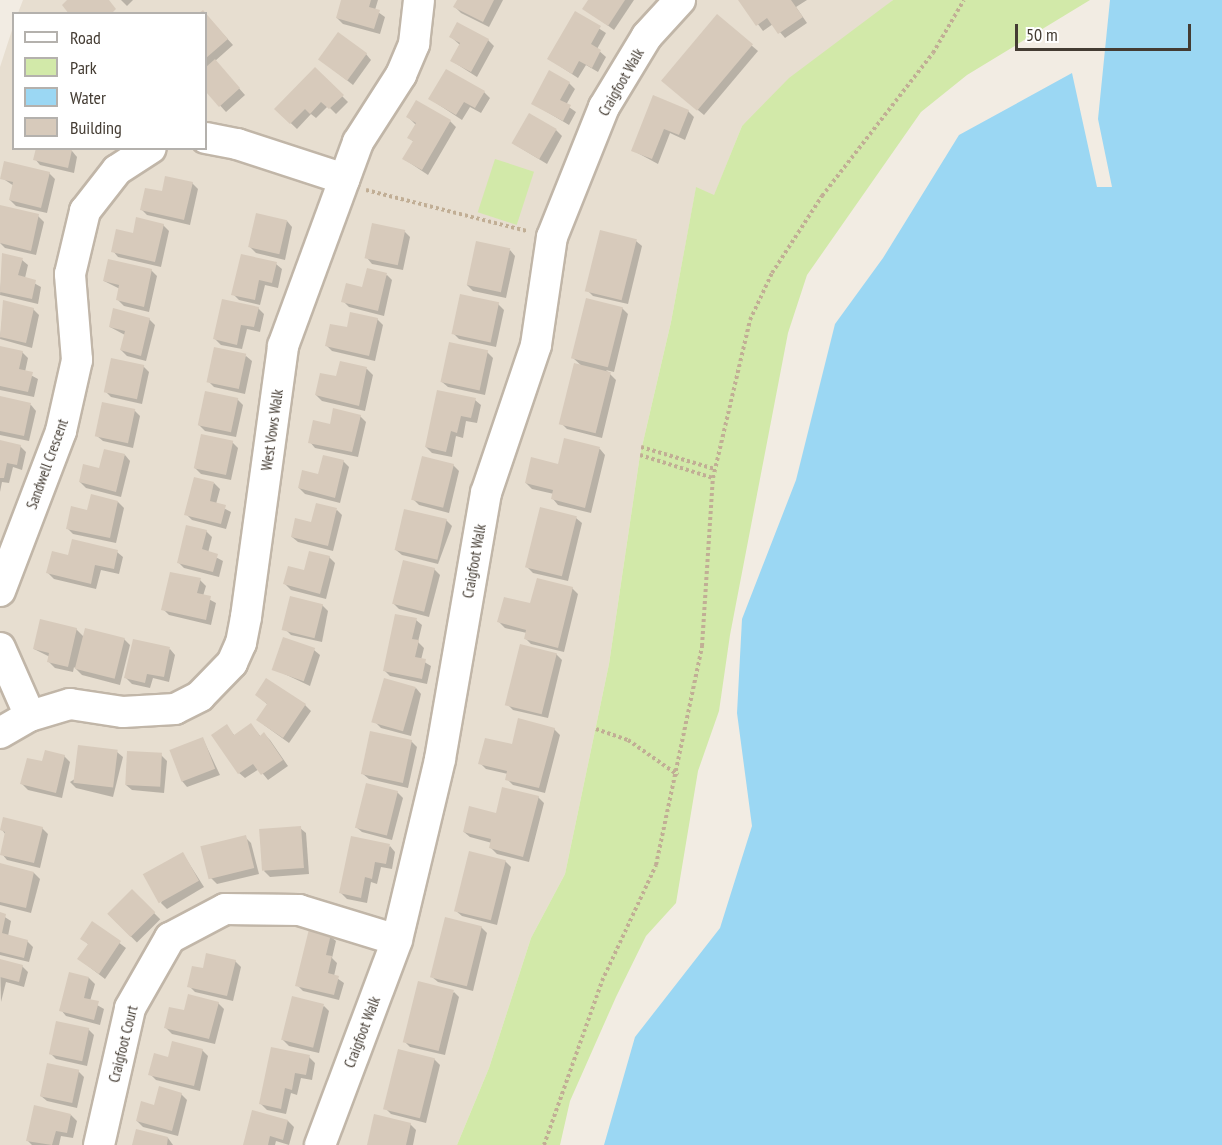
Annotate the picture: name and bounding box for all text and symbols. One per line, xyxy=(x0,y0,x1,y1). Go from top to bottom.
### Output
legend xyxy=(12,12,207,150)
scale bar xyxy=(1018,12,1194,50)
text: 50 m xyxy=(1026,23,1058,46)
text: Road xyxy=(70,26,101,49)
street label: Craigfoot Walk xyxy=(594,45,648,119)
text: Park xyxy=(70,56,97,79)
text: Water xyxy=(70,86,106,109)
text: Building xyxy=(70,116,122,139)
street label: West Vows Walk xyxy=(257,388,287,472)
street label: Sandwell Crescent xyxy=(22,416,72,512)
street label: Craigfoot Walk xyxy=(459,522,489,600)
street label: Craigfoot Walk xyxy=(340,994,384,1070)
street label: Craigfoot Court xyxy=(105,1004,141,1084)

